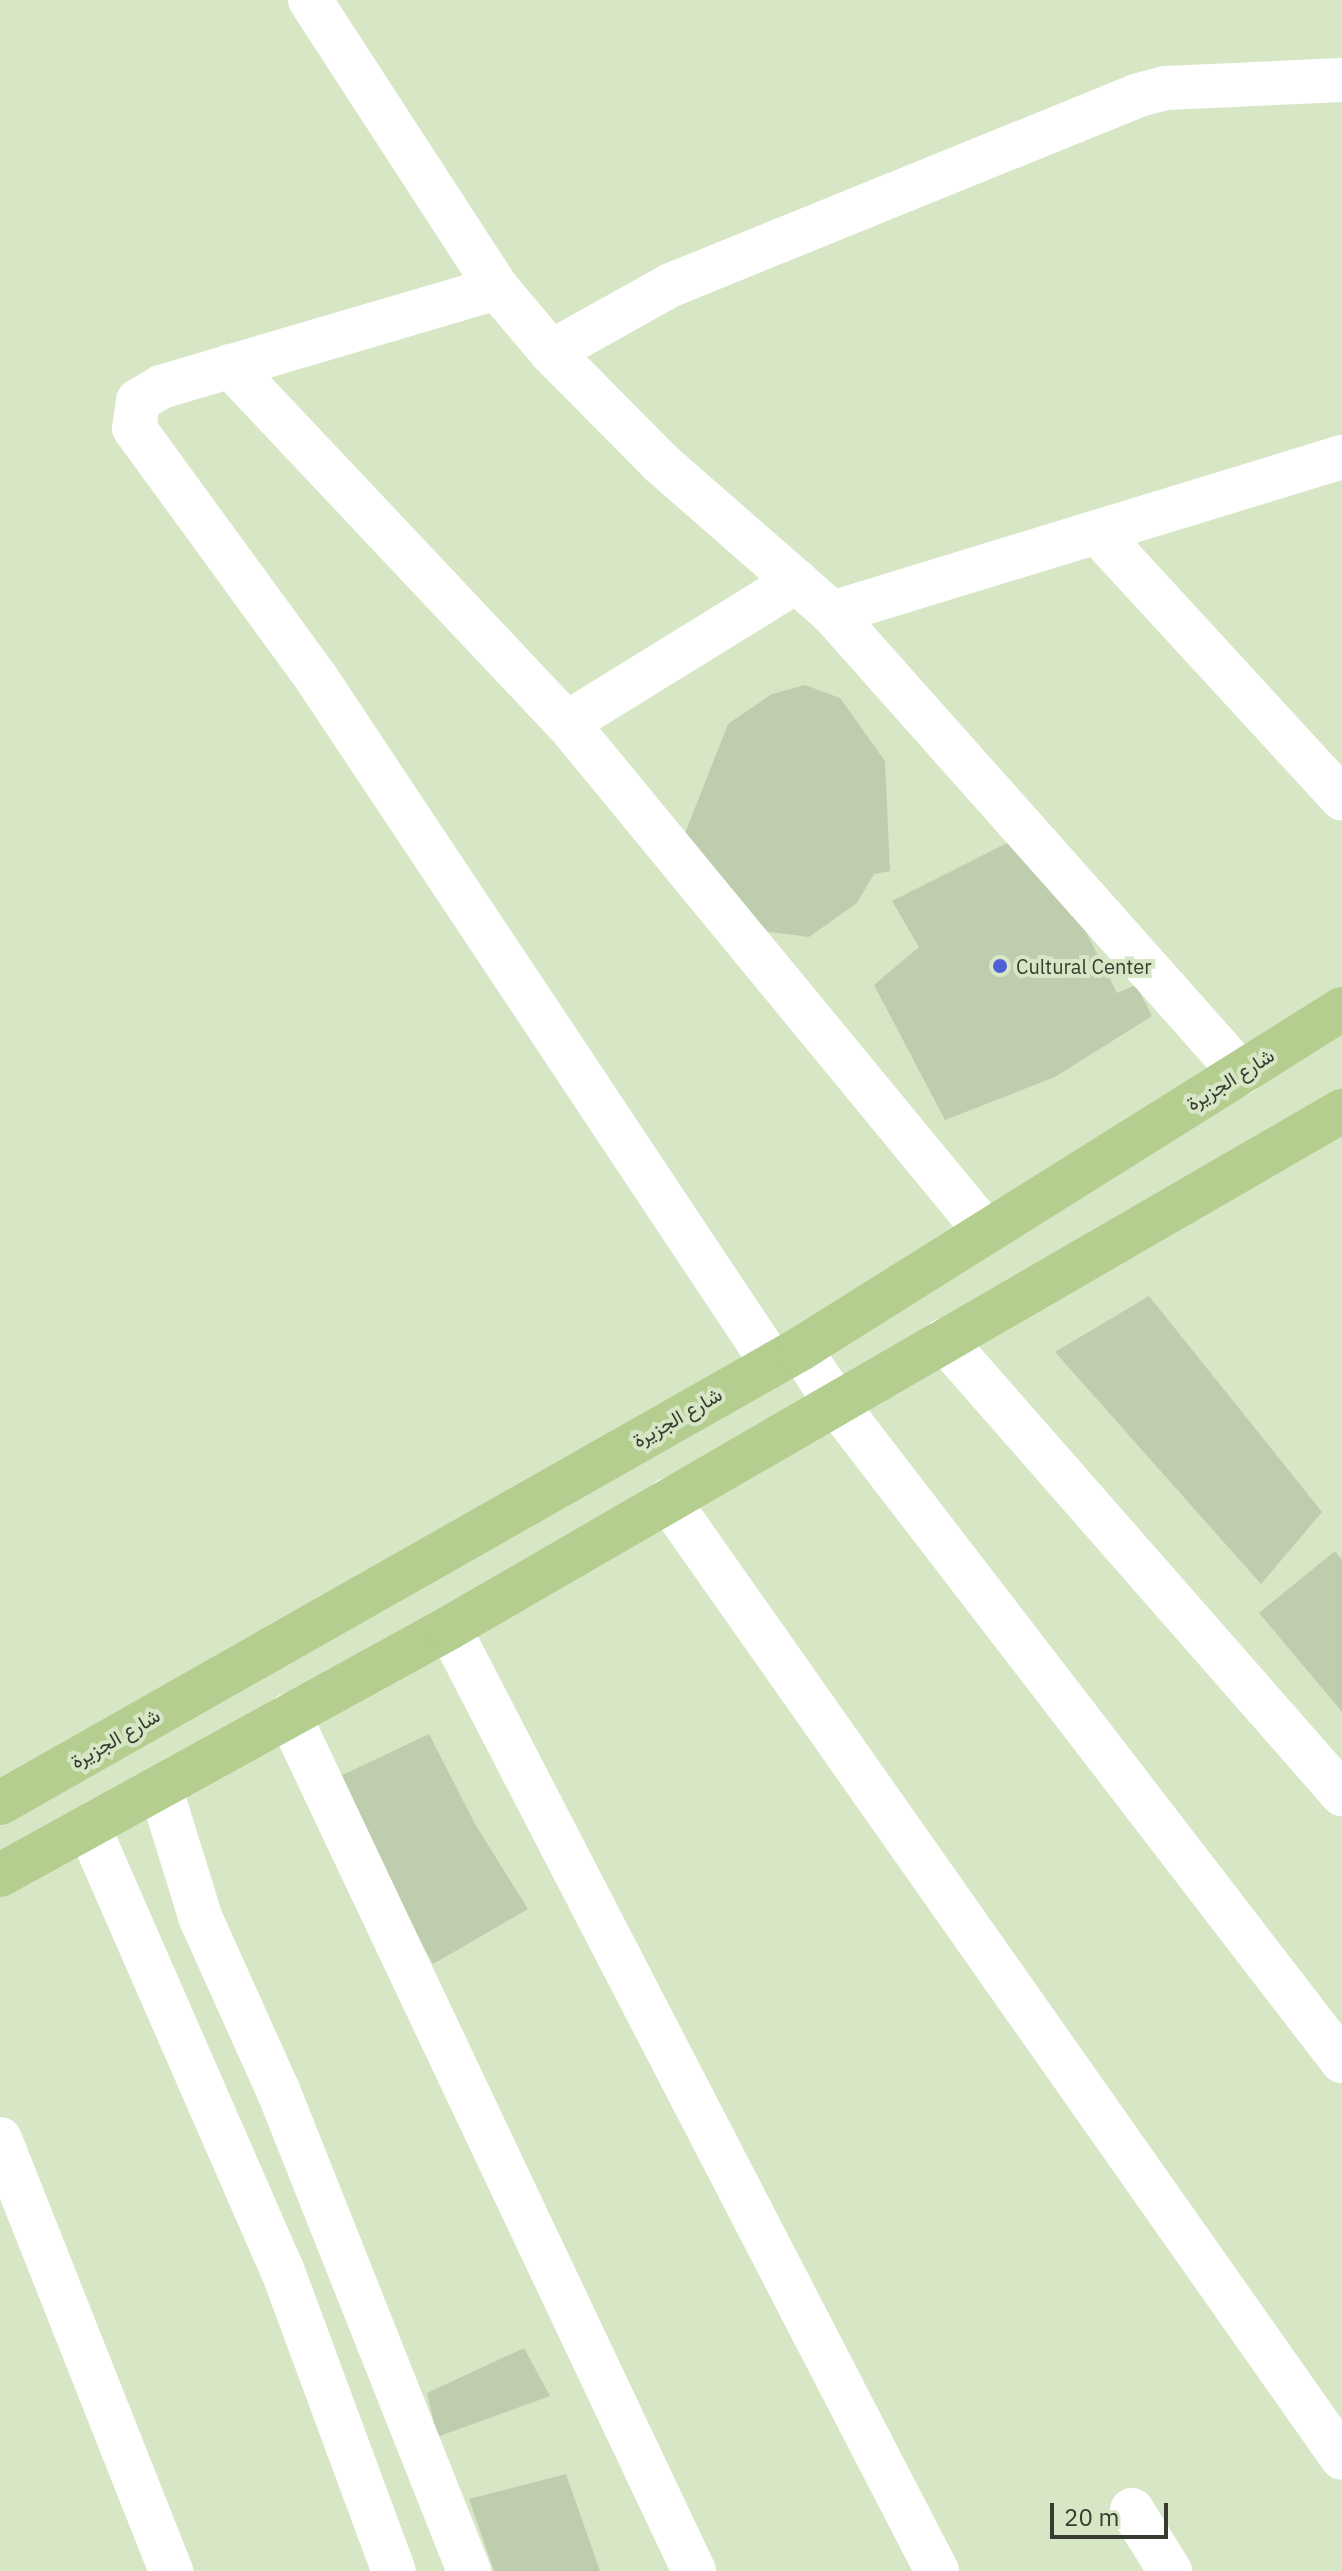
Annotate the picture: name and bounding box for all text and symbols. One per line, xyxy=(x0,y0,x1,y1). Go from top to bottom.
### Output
place label: Cultural Center xyxy=(1016,954,1152,978)
marker: Cultural Center xyxy=(991,957,1009,975)
street label: شارع الجزيرة xyxy=(1182,1043,1278,1115)
street label: شارع الجزيرة xyxy=(628,1382,726,1452)
street label: شارع الجزيرة xyxy=(66,1703,164,1773)
scale bar xyxy=(1054,2487,1172,2537)
text: 20 m xyxy=(1064,2501,1119,2533)

